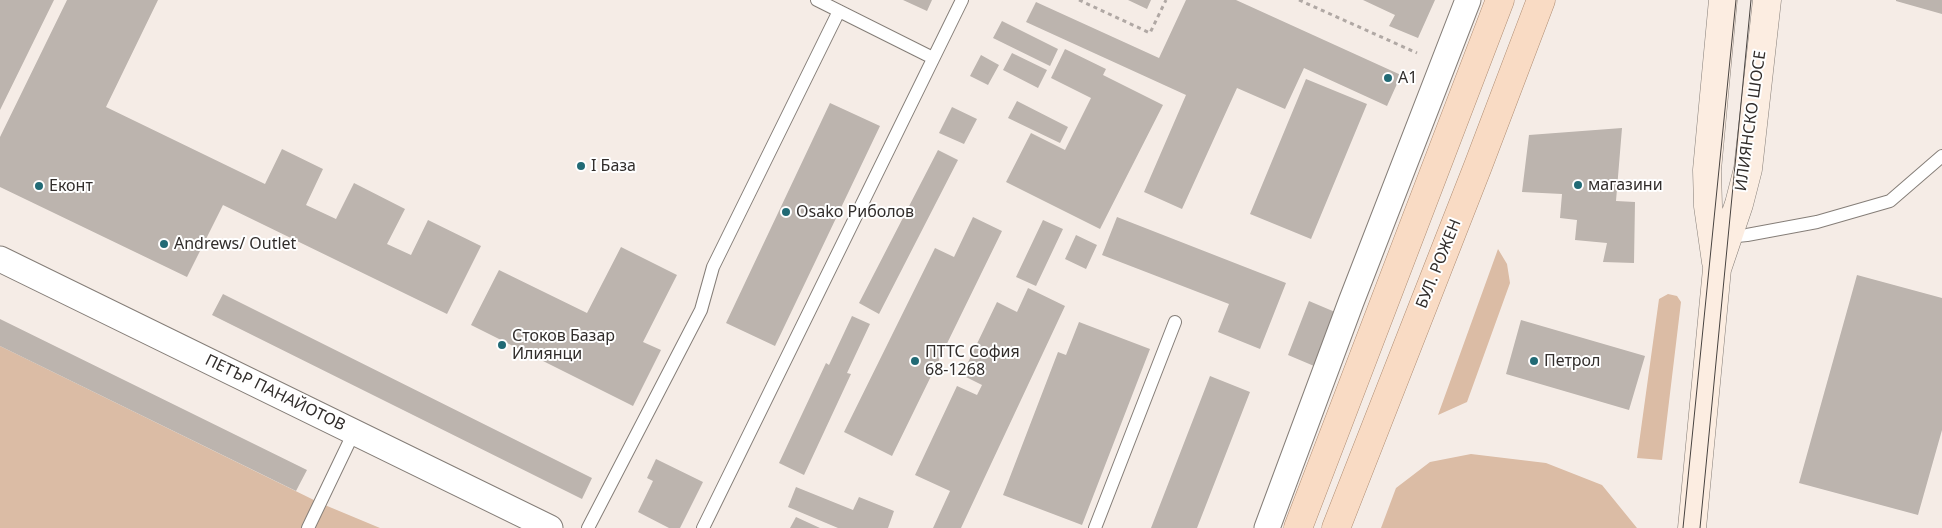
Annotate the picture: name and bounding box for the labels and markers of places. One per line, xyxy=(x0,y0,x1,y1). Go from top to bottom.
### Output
place label: A1 xyxy=(1398,68,1417,88)
marker: A1 xyxy=(1382,72,1394,84)
place label: I База xyxy=(591,156,636,176)
marker: I База xyxy=(575,160,587,172)
place label: магазини xyxy=(1588,175,1663,195)
place label: Еконт xyxy=(49,176,93,196)
marker: магазини xyxy=(1572,179,1584,191)
marker: Еконт xyxy=(33,180,45,192)
place label: Osako Риболов xyxy=(796,202,914,222)
marker: Osako Риболов xyxy=(780,206,792,218)
place label: Andrews/ Outlet xyxy=(174,234,296,254)
marker: Andrews/ Outlet xyxy=(158,238,170,250)
place label: Стоков Базар Илиянци xyxy=(512,326,615,364)
marker: Стоков Базар Илиянци xyxy=(496,339,508,351)
place label: ПТТС София 68-1268 xyxy=(925,342,1020,380)
place label: Петрол xyxy=(1544,351,1600,371)
marker: ПТТС София 68-1268 xyxy=(909,355,921,367)
marker: Петрол xyxy=(1528,355,1540,367)

